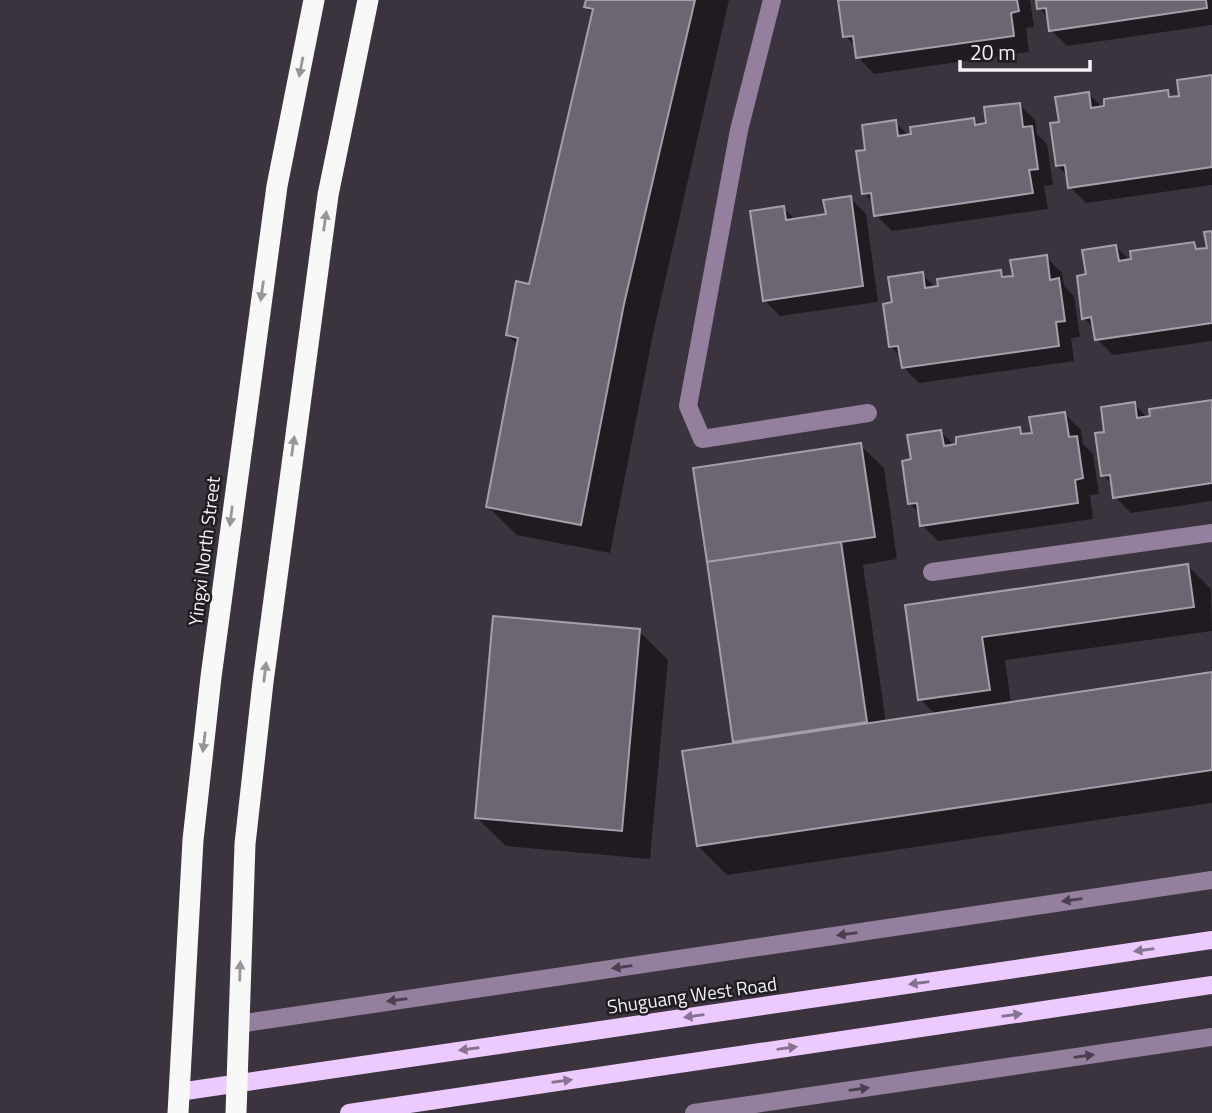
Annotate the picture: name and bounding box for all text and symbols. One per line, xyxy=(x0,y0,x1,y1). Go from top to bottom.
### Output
scale bar xyxy=(960,28,1090,72)
text: 20 m xyxy=(970,36,1016,68)
one-way arrow xyxy=(295,56,306,78)
one-way arrow xyxy=(320,209,331,231)
one-way arrow xyxy=(256,280,267,302)
one-way arrow xyxy=(288,435,299,457)
street label: Yingxi North Street xyxy=(180,474,227,627)
one-way arrow xyxy=(226,506,237,528)
one-way arrow xyxy=(259,660,270,682)
one-way arrow xyxy=(198,731,209,753)
one-way arrow xyxy=(1061,895,1083,906)
one-way arrow xyxy=(836,928,858,939)
one-way arrow xyxy=(1133,944,1155,955)
one-way arrow xyxy=(235,960,246,982)
one-way arrow xyxy=(611,962,633,973)
street label: Shuguang West Road xyxy=(605,968,779,1021)
one-way arrow xyxy=(908,978,930,989)
one-way arrow xyxy=(386,995,408,1006)
one-way arrow xyxy=(1002,1009,1024,1020)
one-way arrow xyxy=(683,1011,705,1022)
one-way arrow xyxy=(777,1042,799,1053)
one-way arrow xyxy=(458,1044,480,1055)
one-way arrow xyxy=(1073,1050,1095,1061)
one-way arrow xyxy=(552,1076,574,1087)
one-way arrow xyxy=(848,1083,870,1094)

